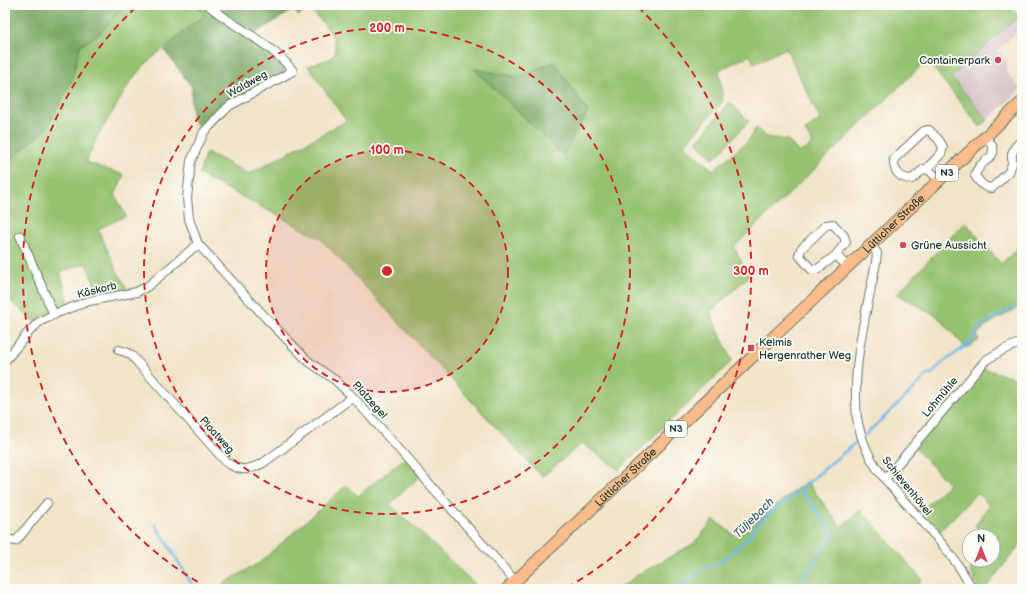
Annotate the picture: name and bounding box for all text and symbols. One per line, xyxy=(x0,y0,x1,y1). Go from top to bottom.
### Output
text: 200 m xyxy=(369,21,405,36)
place label: Containerpark xyxy=(919,54,991,67)
marker: Containerpark xyxy=(993,55,1003,65)
street label: Waldweg xyxy=(225,68,269,100)
text: 100 m xyxy=(370,143,404,158)
road number: N3 xyxy=(936,165,958,181)
street label: Lütticher Straße xyxy=(860,191,927,256)
place label: Grüne Aussicht xyxy=(911,239,987,252)
marker: Grüne Aussicht xyxy=(898,240,908,250)
centre of rings xyxy=(380,264,394,278)
text: 300 m xyxy=(733,264,769,279)
street label: Käskorb xyxy=(76,279,118,301)
place label: Kelmis Hergenrather Weg xyxy=(759,336,851,362)
marker: Kelmis Hergenrather Weg xyxy=(746,343,756,353)
street label: Lohmühle xyxy=(919,374,961,420)
street label: Platzegel xyxy=(350,379,390,421)
street label: Plaatweg xyxy=(197,414,237,456)
road number: N3 xyxy=(665,421,687,437)
street label: Lütticher Straße xyxy=(592,445,659,509)
street label: Schievenhövel xyxy=(879,454,935,518)
water label: Tüljebach xyxy=(730,494,778,542)
north arrow xyxy=(961,528,1001,568)
text: N xyxy=(977,532,985,545)

